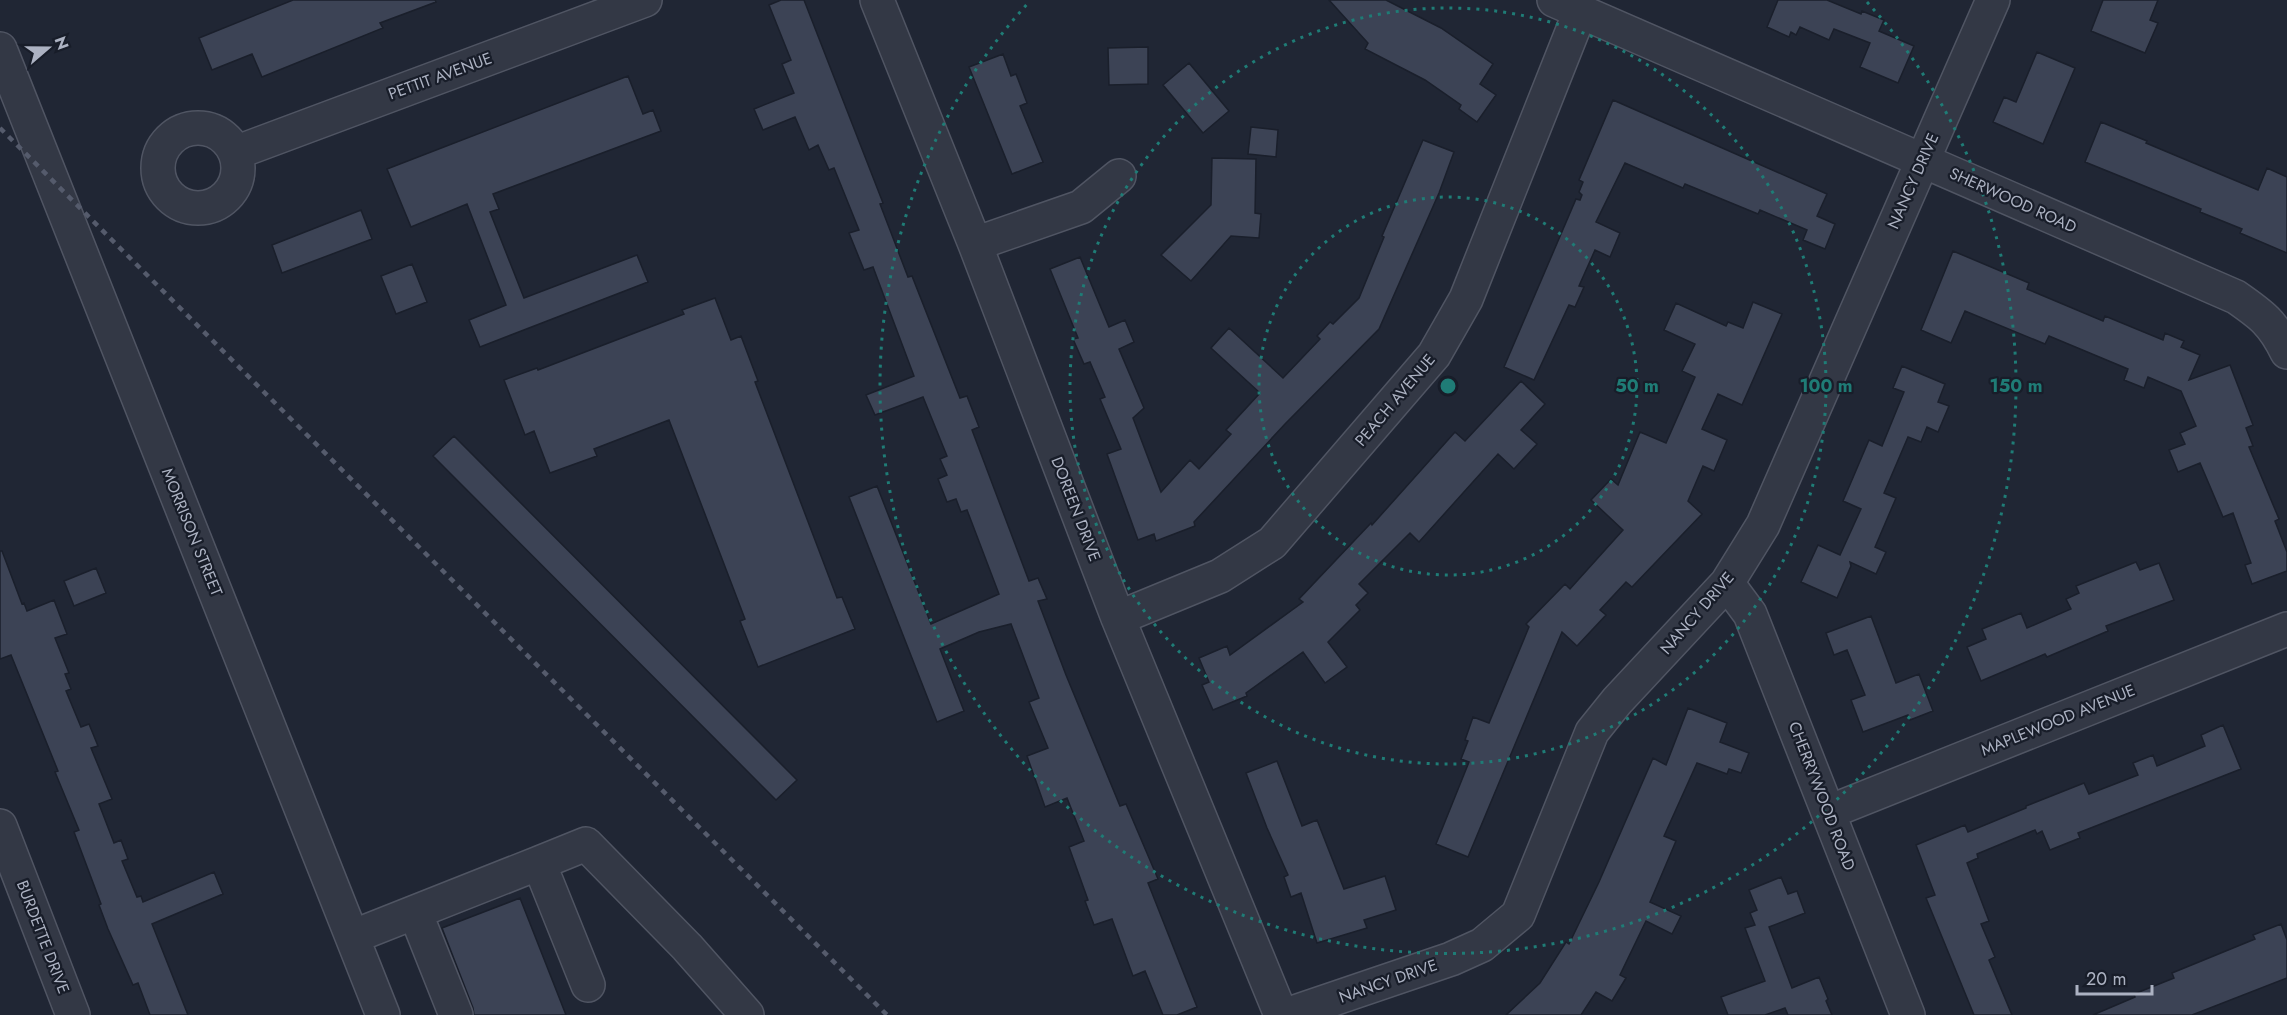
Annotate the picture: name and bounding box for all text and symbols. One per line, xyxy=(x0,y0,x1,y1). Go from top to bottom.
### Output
north arrow xyxy=(18,18,78,78)
text: N xyxy=(49,33,75,53)
street label: PETTIT AVENUE xyxy=(385,47,495,105)
street label: NANCY DRIVE xyxy=(1882,129,1944,233)
street label: SHERWOOD ROAD xyxy=(1946,162,2080,238)
street label: PEACH AVENUE xyxy=(1349,349,1441,451)
text: 50 m xyxy=(1615,373,1659,399)
text: 100 m xyxy=(1799,373,1853,399)
text: 150 m xyxy=(1990,373,2042,399)
centre of rings xyxy=(1438,376,1458,396)
street label: DOREEN DRIVE xyxy=(1045,453,1107,565)
street label: MORRISON STREET xyxy=(156,465,228,600)
street label: NANCY DRIVE xyxy=(1655,567,1739,659)
street label: MAPLEWOOD AVENUE xyxy=(1977,679,2139,761)
street label: CHERRYWOOD ROAD xyxy=(1783,718,1861,874)
street label: BURDETTE DRIVE xyxy=(11,877,75,997)
street label: NANCY DRIVE xyxy=(1336,953,1440,1009)
scale bar xyxy=(2077,958,2152,996)
text: 20 m xyxy=(2086,966,2126,992)

